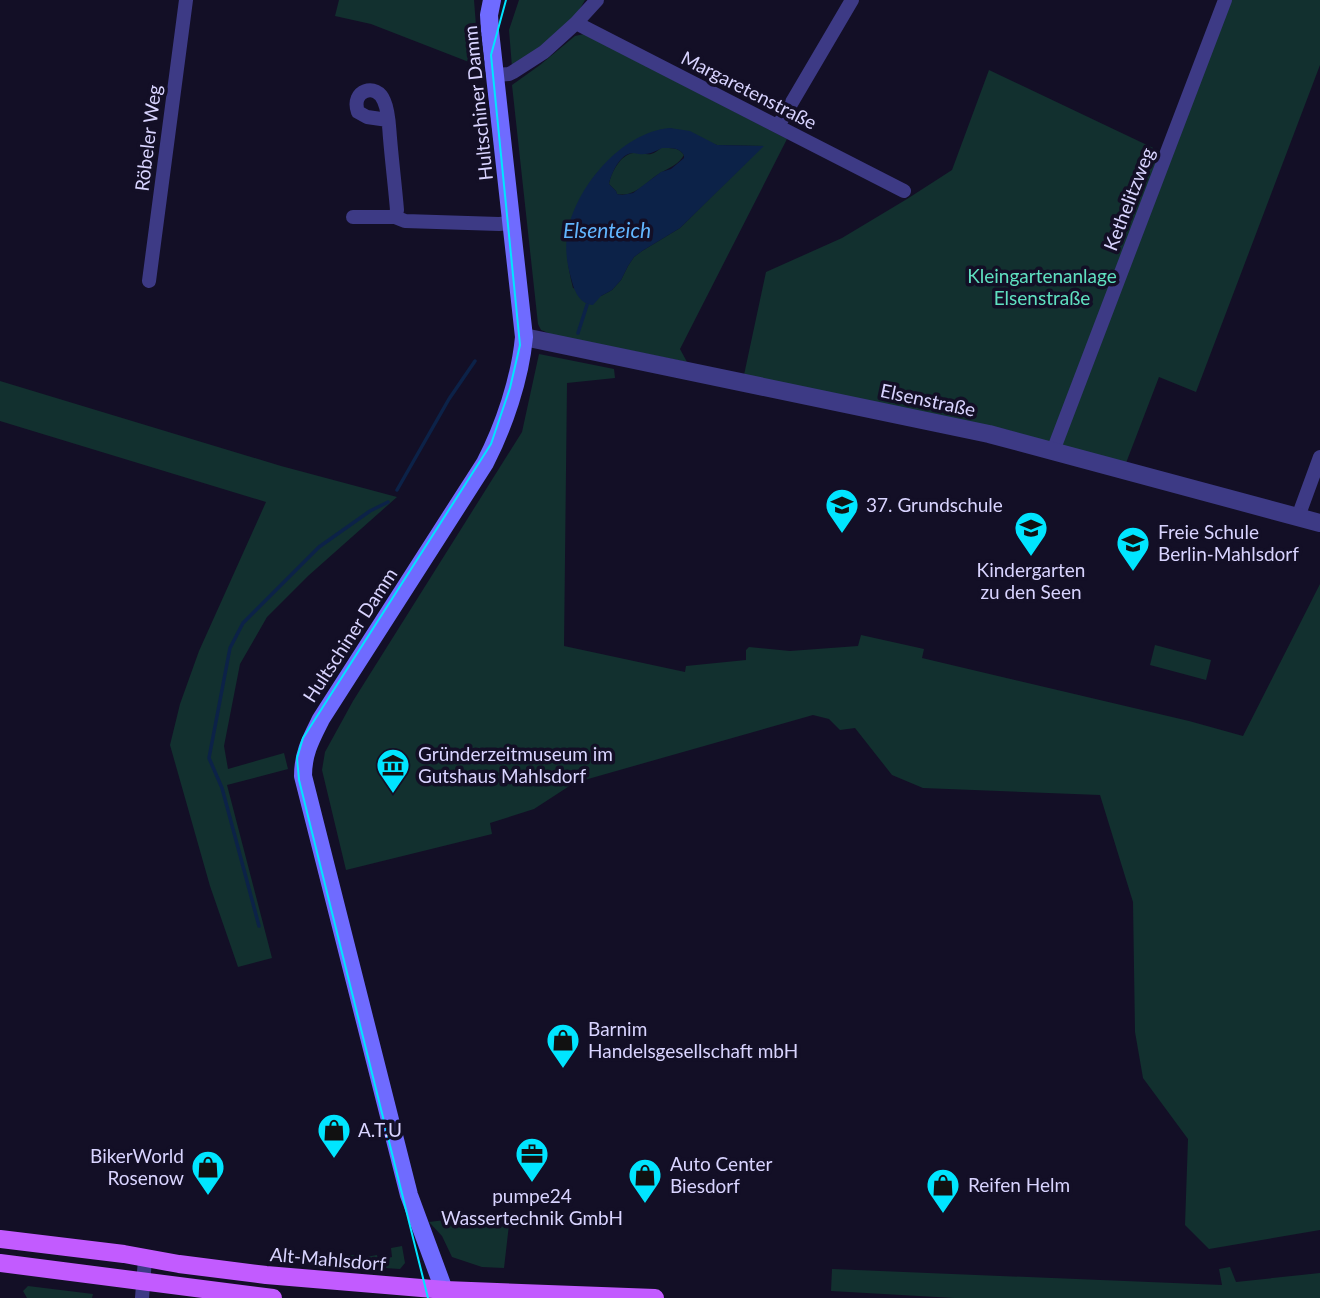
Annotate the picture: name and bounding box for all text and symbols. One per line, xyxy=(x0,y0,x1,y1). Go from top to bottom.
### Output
street label: Hultschiner Damm xyxy=(458,24,497,182)
street label: Margaretenstraße xyxy=(678,45,821,134)
street label: Röbeler Weg xyxy=(130,83,165,192)
street label: Kethelitzweg xyxy=(1098,144,1159,254)
water label: Elsenteich xyxy=(563,217,651,242)
park label: Kleingartenanlage Elsenstraße xyxy=(967,264,1117,309)
street label: Elsenstraße xyxy=(879,378,978,421)
school or university icon: 37. Grundschule xyxy=(823,486,861,535)
place label: 37. Grundschule xyxy=(866,493,1003,516)
school or university icon: Kindergarten zu den Seen xyxy=(1012,509,1050,558)
place label: Freie Schule Berlin-Mahlsdorf xyxy=(1158,520,1299,565)
school or university icon: Freie Schule Berlin-Mahlsdorf xyxy=(1114,524,1152,573)
place label: Kindergarten zu den Seen xyxy=(977,558,1085,603)
street label: Hultschiner Damm xyxy=(298,563,402,706)
place label: Gründerzeitmuseum im Gutshaus Mahlsdorf xyxy=(418,742,613,787)
museum icon: Gründerzeitmuseum im Gutshaus Mahlsdorf xyxy=(374,746,412,795)
place label: Barnim Handelsgesellschaft mbH xyxy=(588,1017,798,1062)
shop icon: Barnim Handelsgesellschaft mbH xyxy=(544,1021,582,1070)
shop icon: A.T.U xyxy=(315,1111,353,1160)
place label: A.T.U xyxy=(358,1118,402,1141)
office icon: pumpe24 Wassertechnik GmbH xyxy=(513,1135,551,1184)
place label: BikerWorld Rosenow xyxy=(90,1144,184,1189)
shop icon: BikerWorld Rosenow xyxy=(189,1148,227,1197)
place label: Auto Center Biesdorf xyxy=(670,1152,772,1197)
shop icon: Auto Center Biesdorf xyxy=(626,1156,664,1205)
shop icon: Reifen Helm xyxy=(924,1166,962,1215)
place label: Reifen Helm xyxy=(968,1173,1070,1196)
place label: pumpe24 Wassertechnik GmbH xyxy=(441,1184,623,1229)
street label: Alt-Mahlsdorf xyxy=(269,1242,387,1275)

